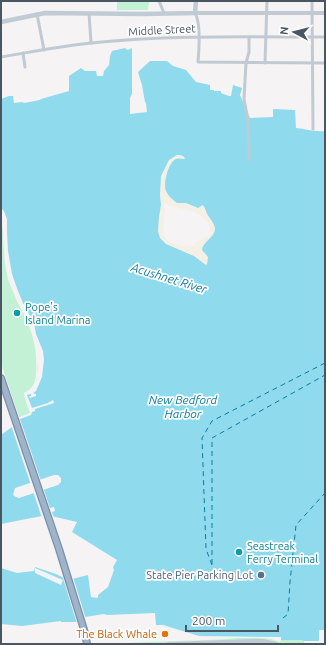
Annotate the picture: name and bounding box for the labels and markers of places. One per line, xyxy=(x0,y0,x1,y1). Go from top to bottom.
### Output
place label: Pope's Island Marina xyxy=(25,301,90,326)
marker: Pope's Island Marina xyxy=(12,308,22,318)
place label: Seastreak Ferry Terminal xyxy=(247,540,318,565)
marker: Seastreak Ferry Terminal xyxy=(234,547,244,557)
place label: State Pier Parking Lot xyxy=(146,569,254,581)
marker: State Pier Parking Lot xyxy=(256,570,266,580)
place label: The Black Whale xyxy=(76,628,157,640)
marker: The Black Whale xyxy=(160,629,170,639)

